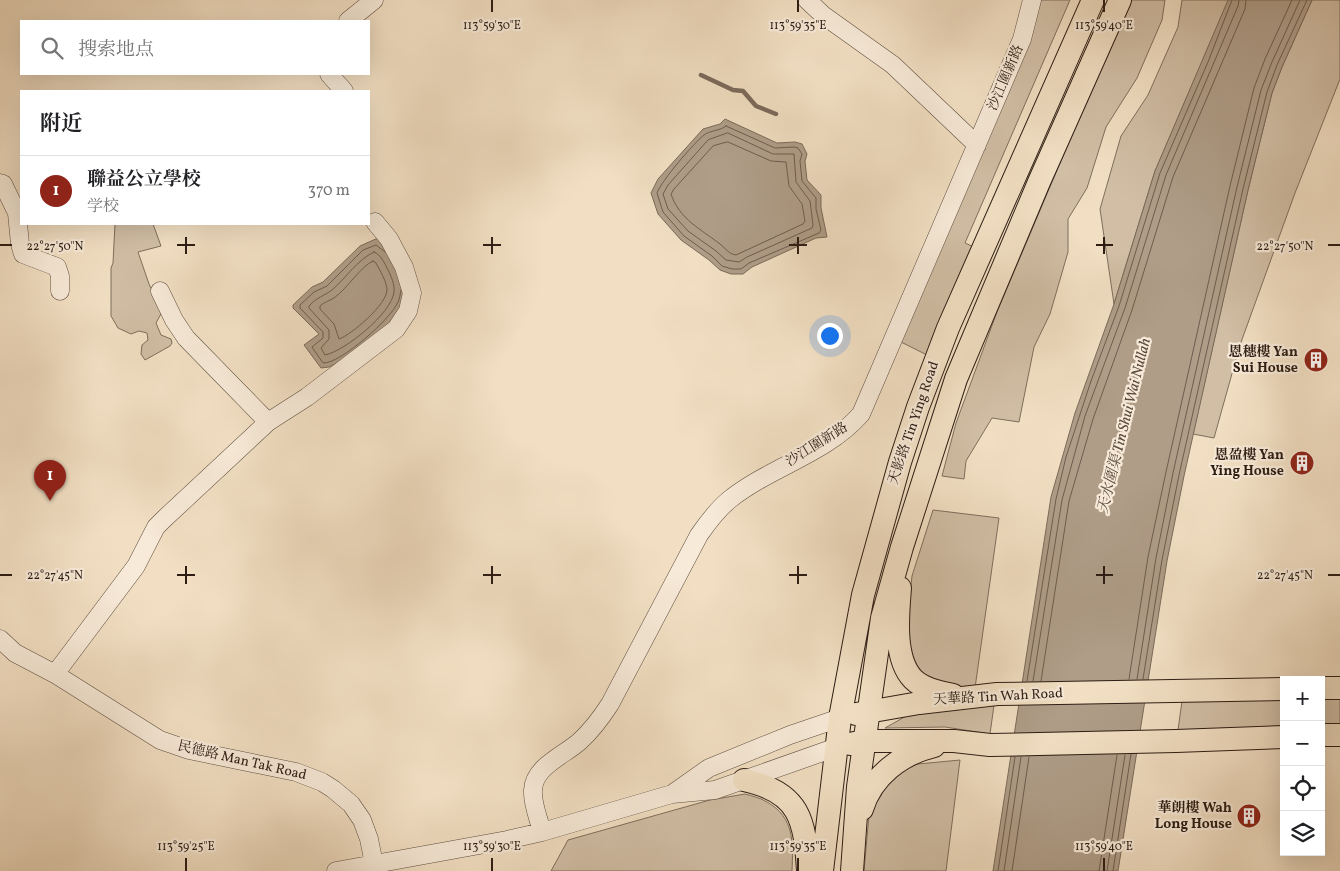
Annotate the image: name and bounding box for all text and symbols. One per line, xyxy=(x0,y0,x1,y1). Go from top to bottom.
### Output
text: 113°59'30"E xyxy=(463,18,521,34)
text: 113°59'35"E xyxy=(769,18,827,34)
text: 113°59'40"E xyxy=(1075,18,1133,34)
search box xyxy=(20,20,370,75)
icon: search xyxy=(38,34,66,62)
text: 搜索地点 xyxy=(78,37,154,63)
street label: 沙江圍新路 xyxy=(984,42,1028,114)
text: 附近 xyxy=(40,110,82,139)
text: 聯益公立學校 xyxy=(87,167,201,193)
text: 1 xyxy=(53,180,59,202)
text: 370 m xyxy=(308,180,350,202)
text: 学校 xyxy=(87,196,119,218)
text: 22°27'50"N xyxy=(27,239,84,255)
text: 22°27'50"N xyxy=(1257,239,1314,255)
your location xyxy=(817,323,843,349)
water label: 天水圍渠 Tin Shui Wai Nullah xyxy=(1093,336,1157,516)
place label: 恩穗樓 Yan Sui House xyxy=(1228,343,1298,378)
building icon: 恩穗樓 Yan Sui House xyxy=(1303,347,1329,373)
street label: 天影路 Tin Ying Road xyxy=(884,359,944,487)
street label: 沙江圍新路 xyxy=(782,418,852,472)
place label: 恩盈樓 Yan Ying House xyxy=(1210,446,1284,481)
building icon: 恩盈樓 Yan Ying House xyxy=(1289,450,1315,476)
pin: 1 xyxy=(34,460,66,501)
text: 22°27'45"N xyxy=(27,568,83,584)
text: 22°27'45"N xyxy=(1257,568,1313,584)
map controls xyxy=(1280,676,1325,856)
button: + xyxy=(1280,676,1325,721)
street label: 天華路 Tin Wah Road xyxy=(933,684,1064,710)
button: − xyxy=(1280,721,1325,766)
street label: 民德路 Man Tak Road xyxy=(176,737,308,785)
button: locate xyxy=(1280,766,1325,811)
place label: 華朗樓 Wah Long House xyxy=(1155,799,1232,834)
building icon: 華朗樓 Wah Long House xyxy=(1236,803,1262,829)
button: layers xyxy=(1280,811,1325,856)
text: 113°59'25"E xyxy=(157,839,215,855)
text: 113°59'30"E xyxy=(463,839,521,855)
text: 113°59'35"E xyxy=(769,839,827,855)
text: 113°59'40"E xyxy=(1075,839,1133,855)

